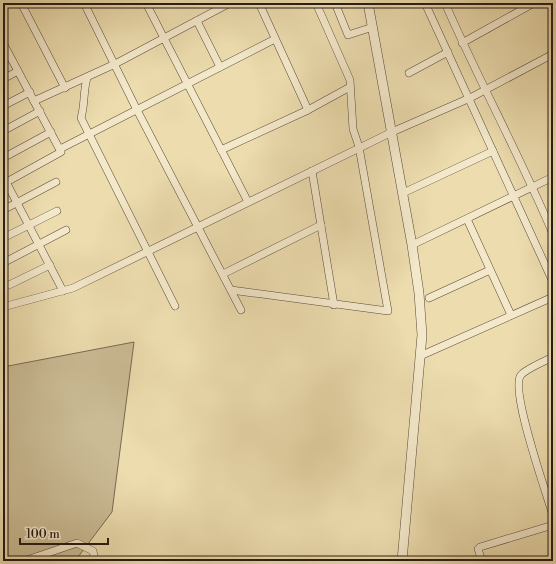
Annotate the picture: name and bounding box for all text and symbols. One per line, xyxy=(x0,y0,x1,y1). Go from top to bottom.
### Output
scale bar xyxy=(20,520,108,546)
text: 100 m xyxy=(26,527,60,542)

